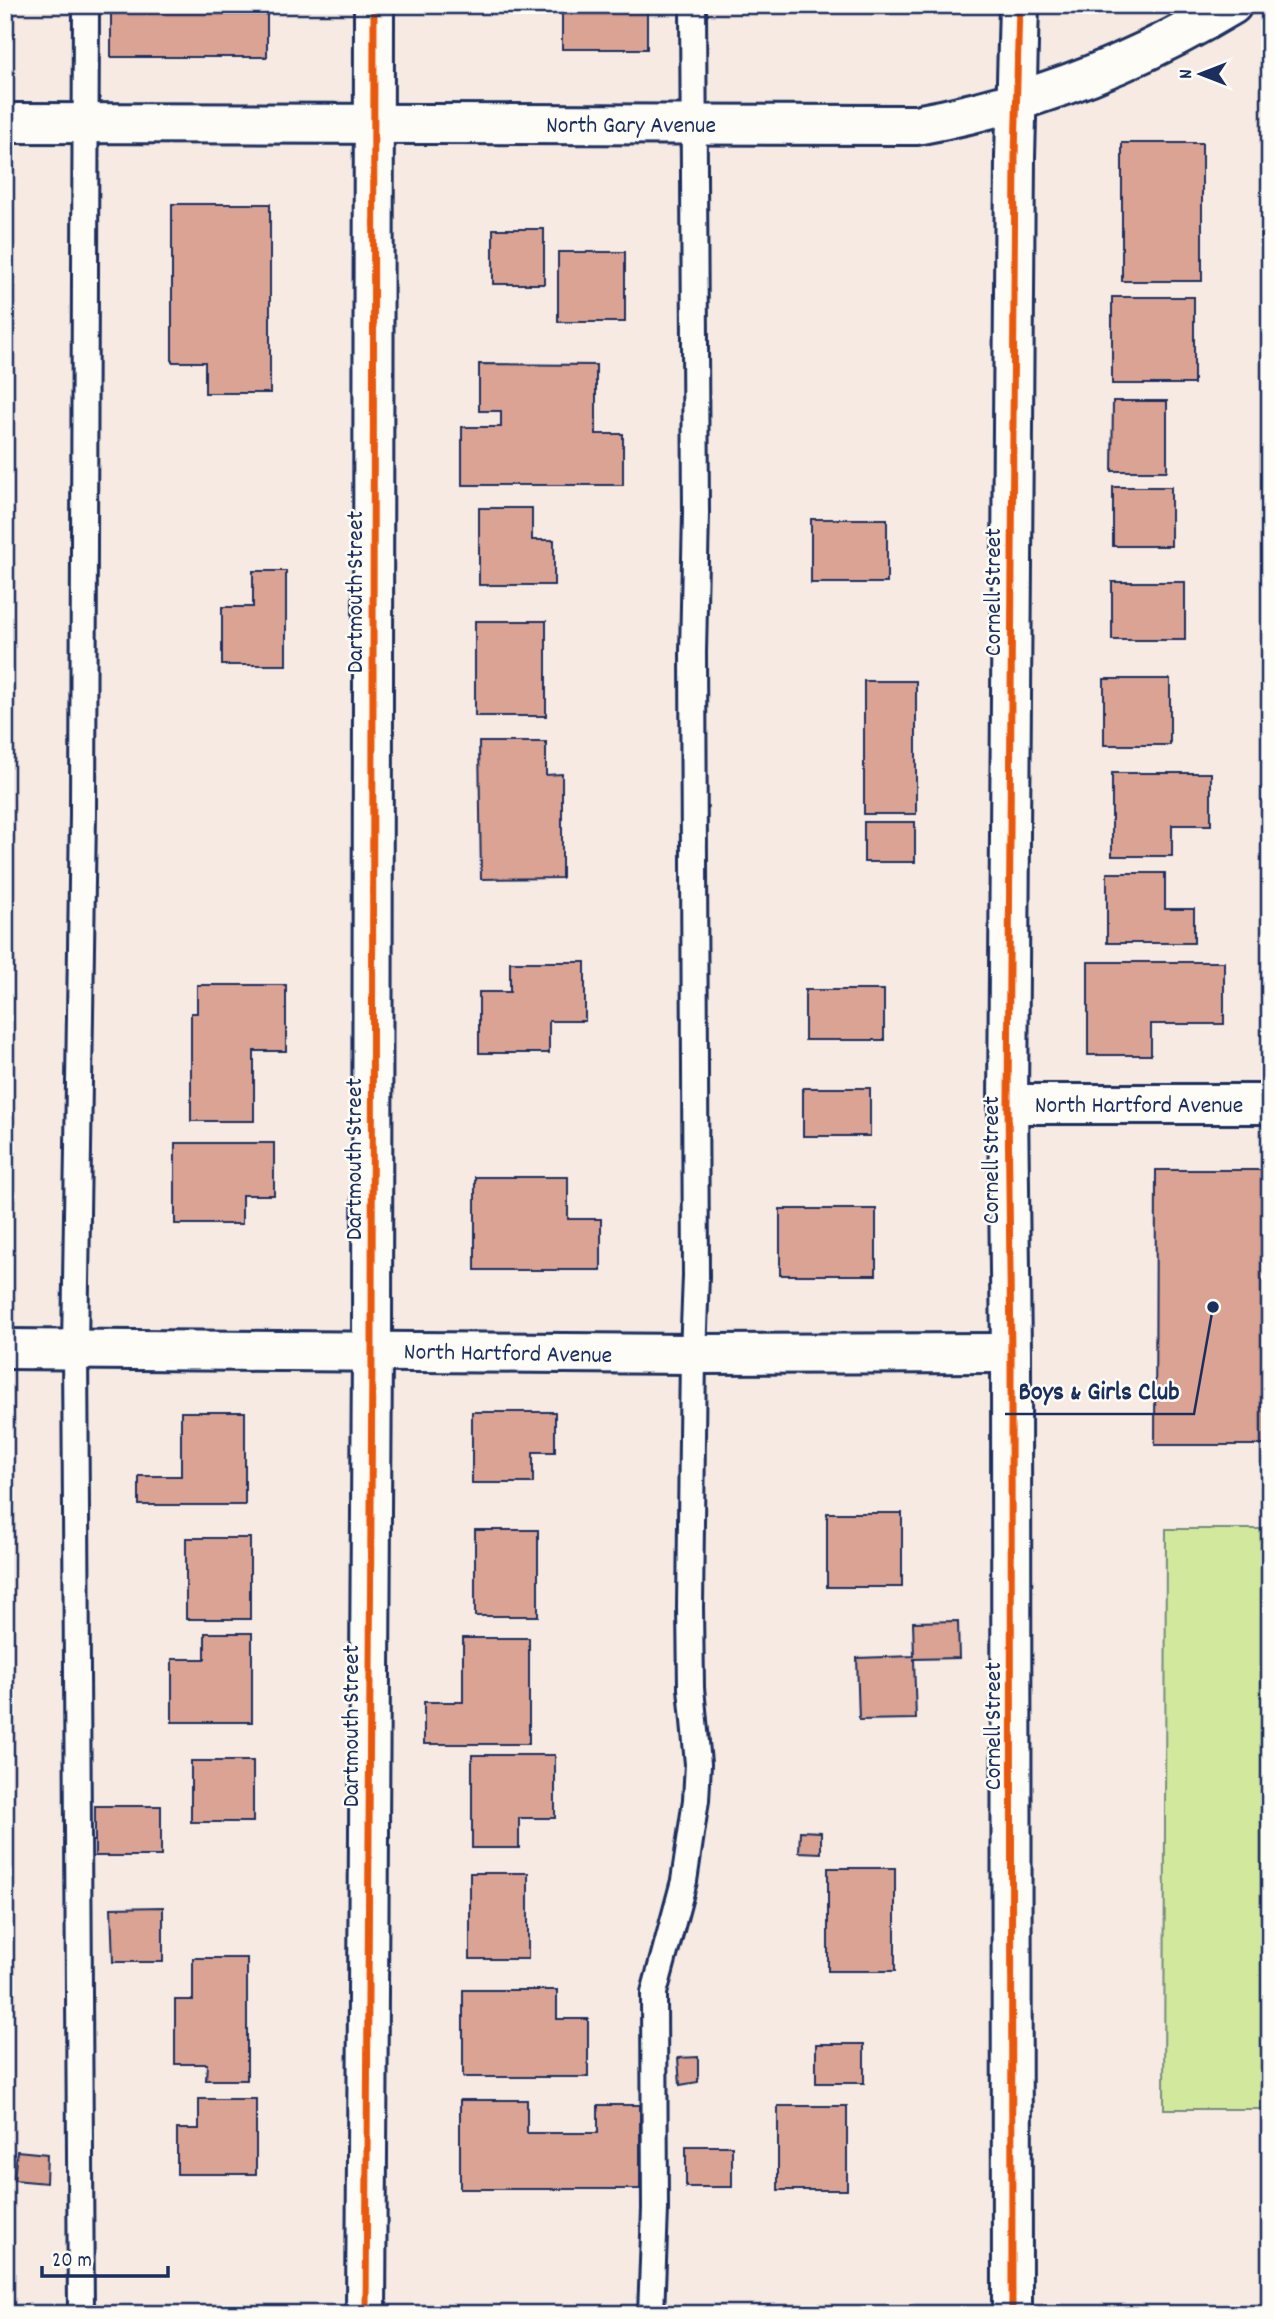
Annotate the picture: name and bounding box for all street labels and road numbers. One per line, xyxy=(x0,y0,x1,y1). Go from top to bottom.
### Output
street label: North Gary Avenue xyxy=(546,110,716,144)
street label: Dartmouth Street xyxy=(340,511,374,673)
street label: Cornell Street xyxy=(978,528,1012,656)
street label: Dartmouth Street xyxy=(339,1078,373,1240)
street label: North Hartford Avenue xyxy=(1035,1090,1243,1124)
street label: Cornell Street xyxy=(976,1096,1010,1224)
street label: North Hartford Avenue xyxy=(403,1336,613,1374)
street label: Dartmouth Street xyxy=(336,1645,370,1807)
street label: Cornell Street xyxy=(978,1662,1012,1790)

